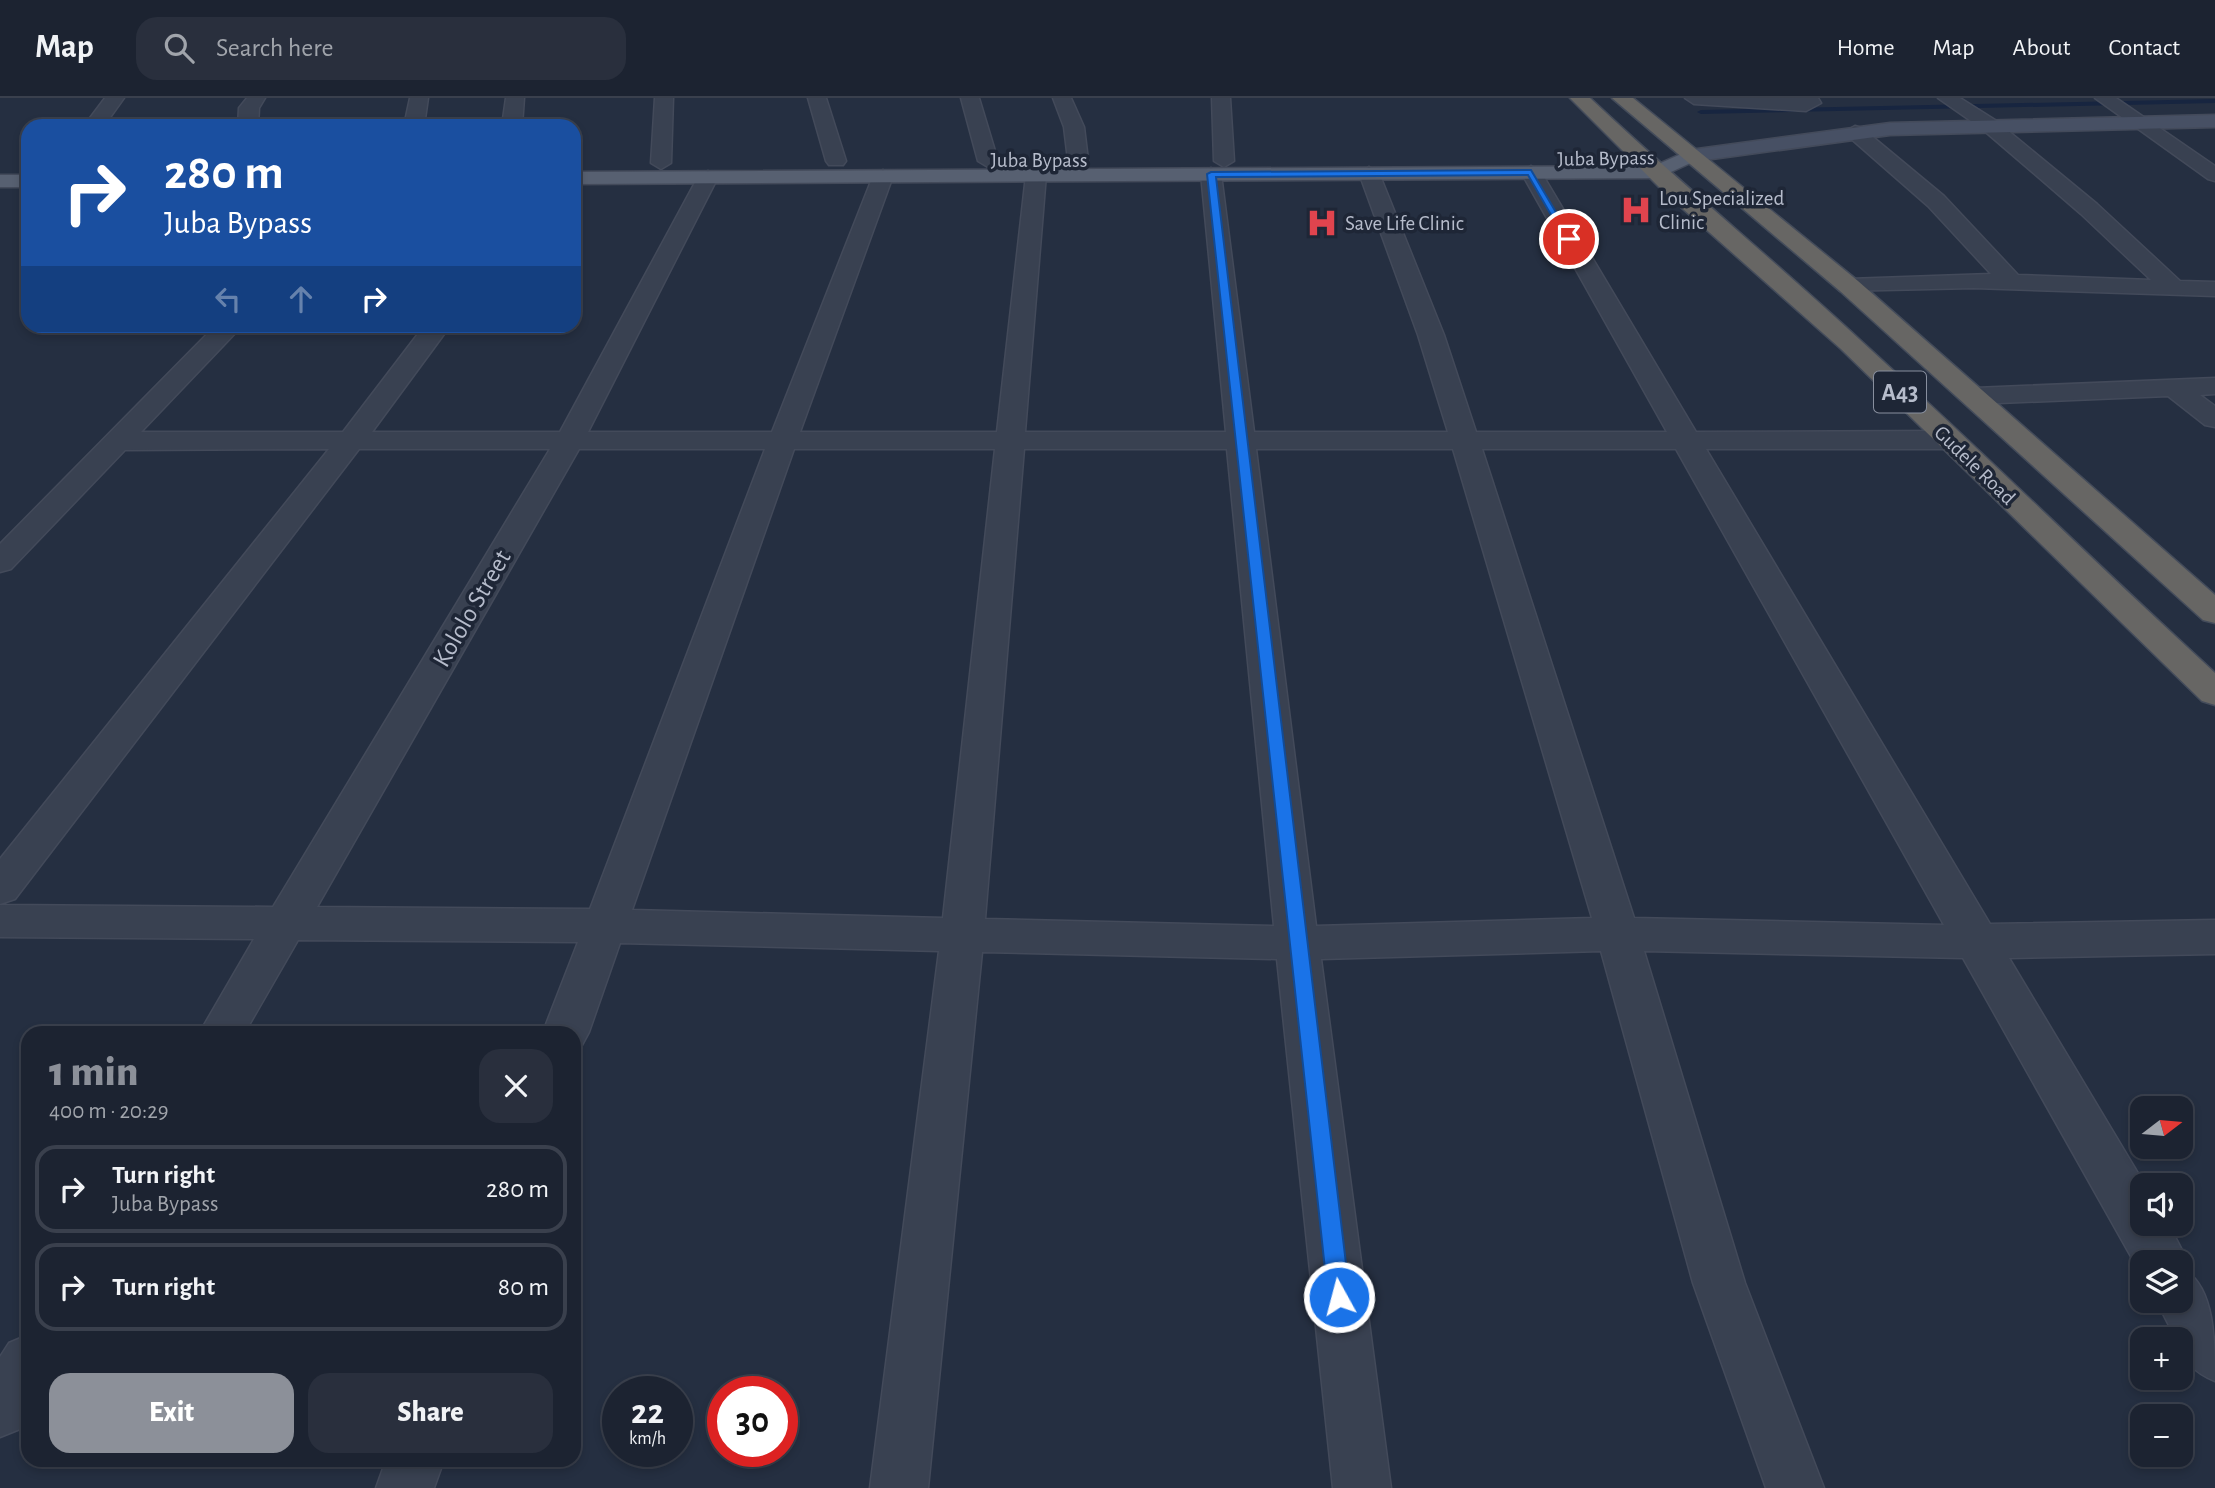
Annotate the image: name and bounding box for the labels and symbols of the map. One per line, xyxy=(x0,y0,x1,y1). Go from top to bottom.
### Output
street label: Juba Bypass xyxy=(1557,147,1655,170)
street label: Juba Bypass xyxy=(990,150,1088,171)
place label: Lou Specialized Clinic xyxy=(1659,188,1784,233)
hospital icon: Lou Specialized Clinic xyxy=(1619,193,1653,227)
hospital icon: Save Life Clinic xyxy=(1305,206,1339,240)
pin xyxy=(1539,209,1599,269)
place label: Save Life Clinic xyxy=(1345,213,1464,234)
road number: A43 xyxy=(1874,372,1926,412)
street label: Gudele Road xyxy=(1930,422,2019,509)
street label: Kololo Street xyxy=(428,546,516,671)
north arrow xyxy=(2130,1096,2193,1158)
position arrow xyxy=(1302,1260,1376,1334)
speed limit sign: 30 xyxy=(707,1376,798,1467)

